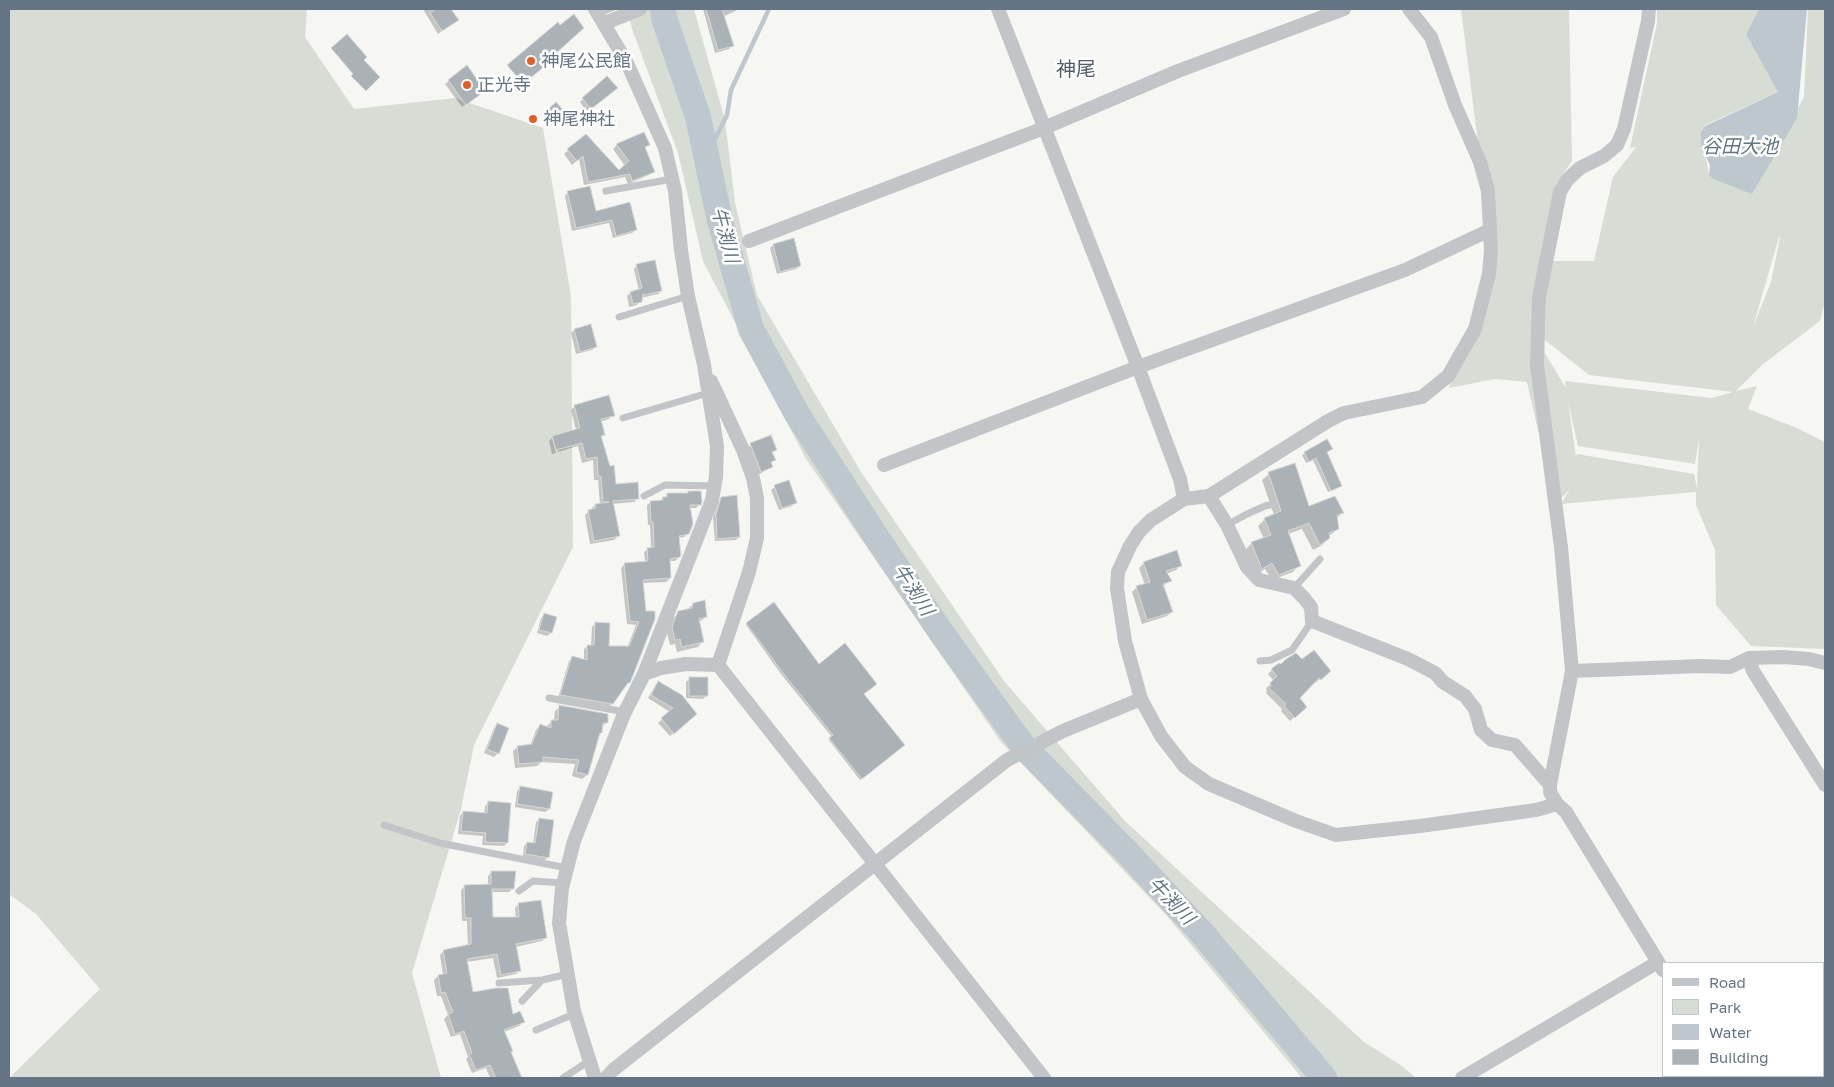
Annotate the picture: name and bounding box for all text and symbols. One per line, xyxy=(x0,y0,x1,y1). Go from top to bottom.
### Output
place label: 神尾公民館 xyxy=(541,50,631,72)
marker: 神尾公民館 xyxy=(525,55,537,67)
district label: 神尾 xyxy=(1056,58,1096,82)
place label: 正光寺 xyxy=(477,74,531,96)
marker: 正光寺 xyxy=(461,79,473,91)
place label: 神尾神社 xyxy=(543,108,615,130)
marker: 神尾神社 xyxy=(527,113,539,125)
water label: 谷田大池 xyxy=(1702,136,1778,158)
water label: 牛渕川 xyxy=(707,205,743,265)
water label: 牛渕川 xyxy=(888,560,938,620)
water label: 牛渕川 xyxy=(1143,873,1199,929)
legend xyxy=(1662,962,1824,1077)
text: Road xyxy=(1709,973,1746,991)
text: Park xyxy=(1709,998,1741,1016)
text: Water xyxy=(1709,1023,1752,1041)
text: Building xyxy=(1709,1048,1769,1066)

